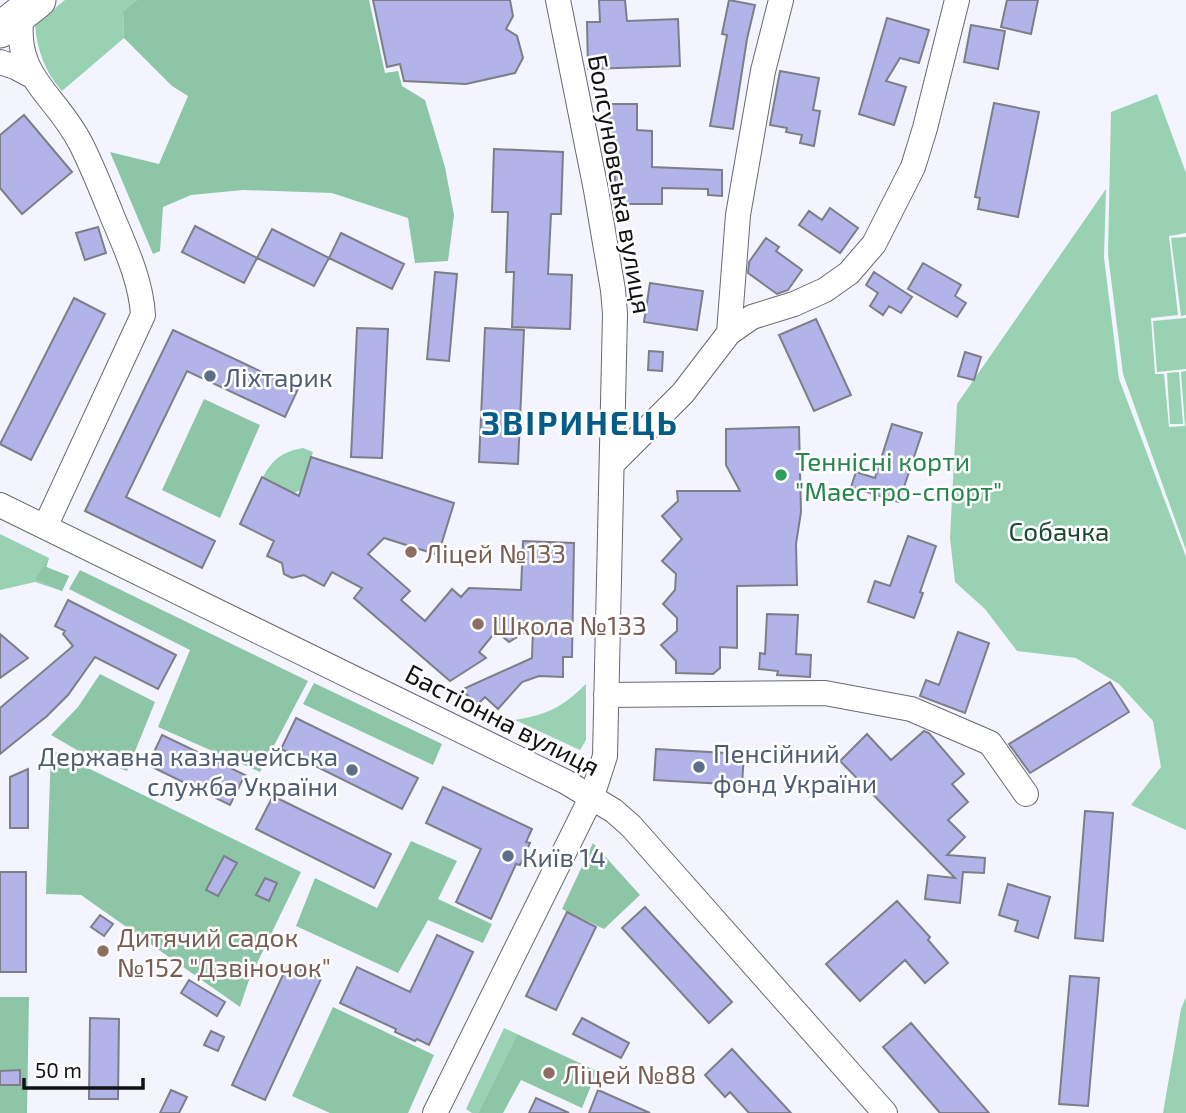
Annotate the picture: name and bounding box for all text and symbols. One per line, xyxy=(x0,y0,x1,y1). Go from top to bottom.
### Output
street label: Болсуновська вулиця xyxy=(582,52,659,316)
place label: Ліхтарик xyxy=(224,361,333,392)
marker: Ліхтарик xyxy=(202,368,218,384)
district label: ЗВІРИНЕЦЬ xyxy=(481,402,679,442)
place label: Теннісні корти "Маестро-спорт" xyxy=(795,445,1002,506)
marker: Теннісні корти "Маестро-спорт" xyxy=(773,467,789,483)
park label: Собачка xyxy=(1009,515,1109,546)
place label: Ліцей №133 xyxy=(425,537,566,568)
marker: Ліцей №133 xyxy=(403,544,419,560)
place label: Школа №133 xyxy=(492,609,646,640)
marker: Школа №133 xyxy=(470,616,486,632)
street label: Бастіонна вулиця xyxy=(400,657,605,782)
place label: Пенсійний фонд України xyxy=(713,737,877,798)
place label: Державна казначейська служба України xyxy=(38,740,338,802)
marker: Пенсійний фонд України xyxy=(691,759,707,775)
marker: Державна казначейська служба України xyxy=(344,762,360,778)
place label: Київ 14 xyxy=(522,841,606,872)
marker: Київ 14 xyxy=(500,848,516,864)
place label: Дитячий садок №152 "Дзвіночок" xyxy=(117,921,331,982)
marker: Дитячий садок №152 "Дзвіночок" xyxy=(95,943,111,959)
scale bar xyxy=(24,1046,144,1090)
text: 50 m xyxy=(35,1057,82,1082)
place label: Ліцей №88 xyxy=(563,1058,696,1089)
marker: Ліцей №88 xyxy=(541,1065,557,1081)

